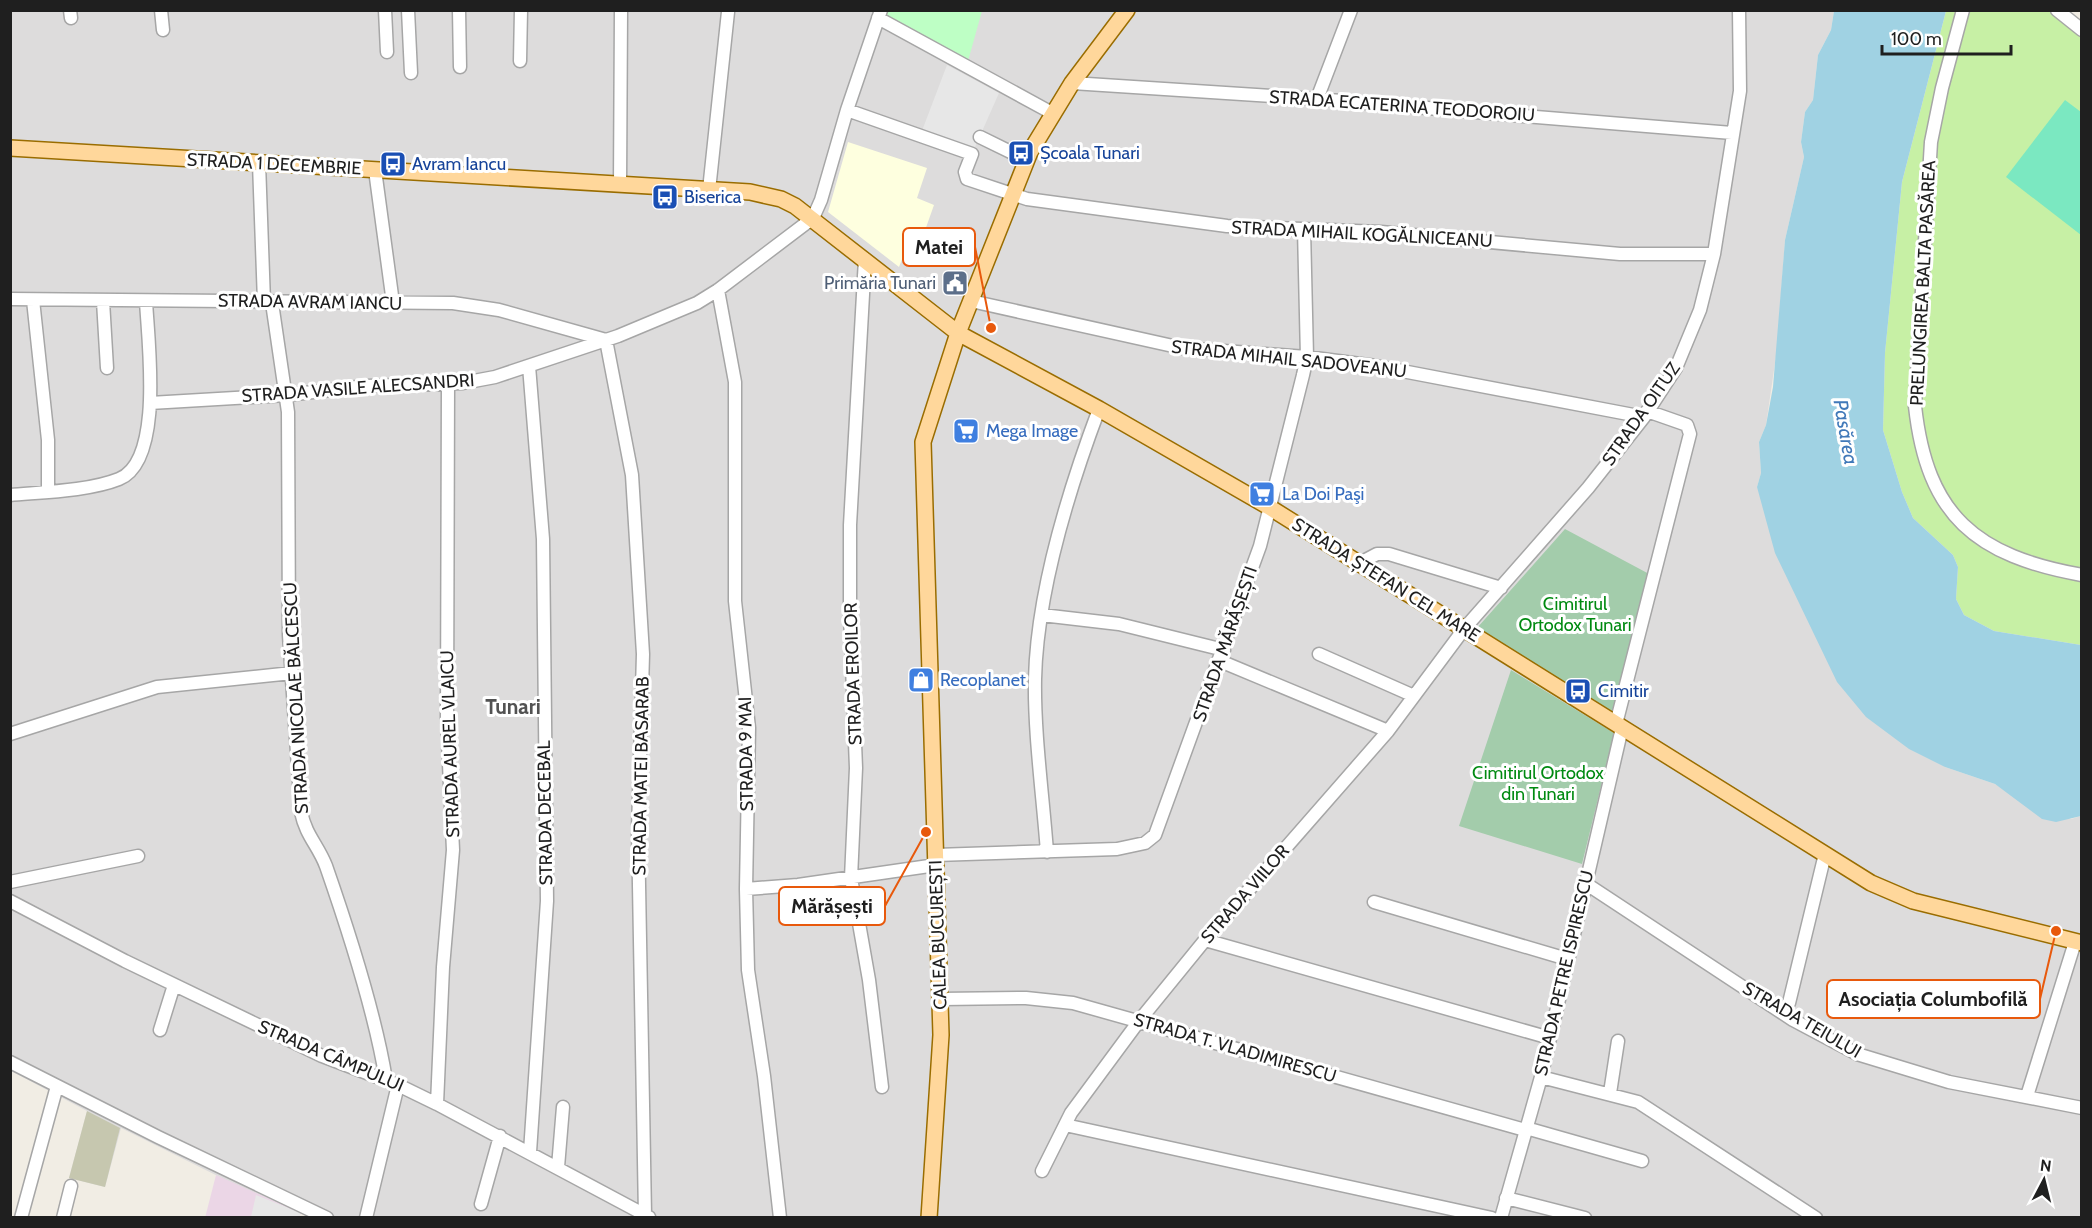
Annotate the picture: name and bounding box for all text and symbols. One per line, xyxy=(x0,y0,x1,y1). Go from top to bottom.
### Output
scale bar xyxy=(1882,18,2011,56)
text: 100 m xyxy=(1891,28,1942,50)
street label: STRADA ECATERINA TEODOROIU xyxy=(1268,86,1536,126)
bus stop icon: Școala Tunari xyxy=(1006,138,1036,168)
place label: Școala Tunari xyxy=(1040,142,1140,164)
street label: STRADA 1 DECEMBRIE xyxy=(186,148,362,180)
bus stop icon: Avram Iancu xyxy=(378,149,408,179)
place label: Avram Iancu xyxy=(412,153,506,175)
street label: PRELUNGIREA BALTA PASĂREA xyxy=(1906,160,1940,406)
bus stop icon: Biserica xyxy=(650,182,680,212)
place label: Biserica xyxy=(684,186,742,208)
street label: STRADA MIHAIL KOGĂLNICEANU xyxy=(1231,216,1493,252)
callout: Matei xyxy=(903,228,975,266)
text: Matei xyxy=(915,235,963,259)
public building icon: Primăria Tunari xyxy=(940,268,970,298)
place label: Primăria Tunari xyxy=(824,272,936,294)
street label: STRADA AVRAM IANCU xyxy=(218,289,402,315)
street label: STRADA MIHAIL SADOVEANU xyxy=(1170,336,1408,382)
street label: STRADA OITUZ xyxy=(1597,358,1685,470)
street label: STRADA VASILE ALECSANDRI xyxy=(241,369,475,407)
water label: Pasărea xyxy=(1828,397,1864,467)
supermarket icon: Mega Image xyxy=(951,416,981,446)
place label: Mega Image xyxy=(986,420,1078,442)
supermarket icon: La Doi Paşi xyxy=(1247,479,1277,509)
place label: La Doi Paşi xyxy=(1282,483,1364,505)
street label: STRADA ȘTEFAN CEL MARE xyxy=(1288,513,1484,647)
street label: STRADA MĂRĂȘEȘTI xyxy=(1188,563,1262,725)
street label: STRADA NICOLAE BĂLCESCU xyxy=(279,581,313,815)
park label: Cimitirul Ortodox Tunari xyxy=(1518,593,1632,636)
street label: STRADA EROILOR xyxy=(840,602,866,746)
street label: STRADA AUREL VLAICU xyxy=(436,650,464,838)
shop icon: Recoplanet xyxy=(906,665,936,695)
place label: Recoplanet xyxy=(940,669,1026,691)
street label: STRADA MATEI BASARAB xyxy=(628,676,654,876)
bus stop icon: Cimitir xyxy=(1563,676,1593,706)
place label: Cimitir xyxy=(1598,680,1649,702)
district label: Tunari xyxy=(485,694,541,719)
street label: STRADA 9 MAI xyxy=(734,697,758,811)
street label: STRADA DECEBAL xyxy=(533,740,557,886)
park label: Cimitirul Ortodox din Tunari xyxy=(1472,762,1604,805)
street label: STRADA VIILOR xyxy=(1196,840,1294,948)
street label: CALEA BUCUREȘTI xyxy=(924,860,952,1010)
street label: STRADA PETRE ISPIRESCU xyxy=(1530,868,1598,1078)
callout: Mărășești xyxy=(779,887,885,925)
text: Mărășești xyxy=(791,894,873,919)
street label: STRADA TEIULUI xyxy=(1739,977,1865,1063)
callout: Asociația Columbofilă xyxy=(1827,980,2040,1018)
text: Asociația Columbofilă xyxy=(1838,987,2028,1012)
street label: STRADA T. VLADIMIRESCU xyxy=(1131,1008,1339,1088)
street label: STRADA CÂMPULUI xyxy=(255,1015,407,1097)
north arrow xyxy=(2014,1150,2074,1210)
text: N xyxy=(2039,1155,2053,1176)

